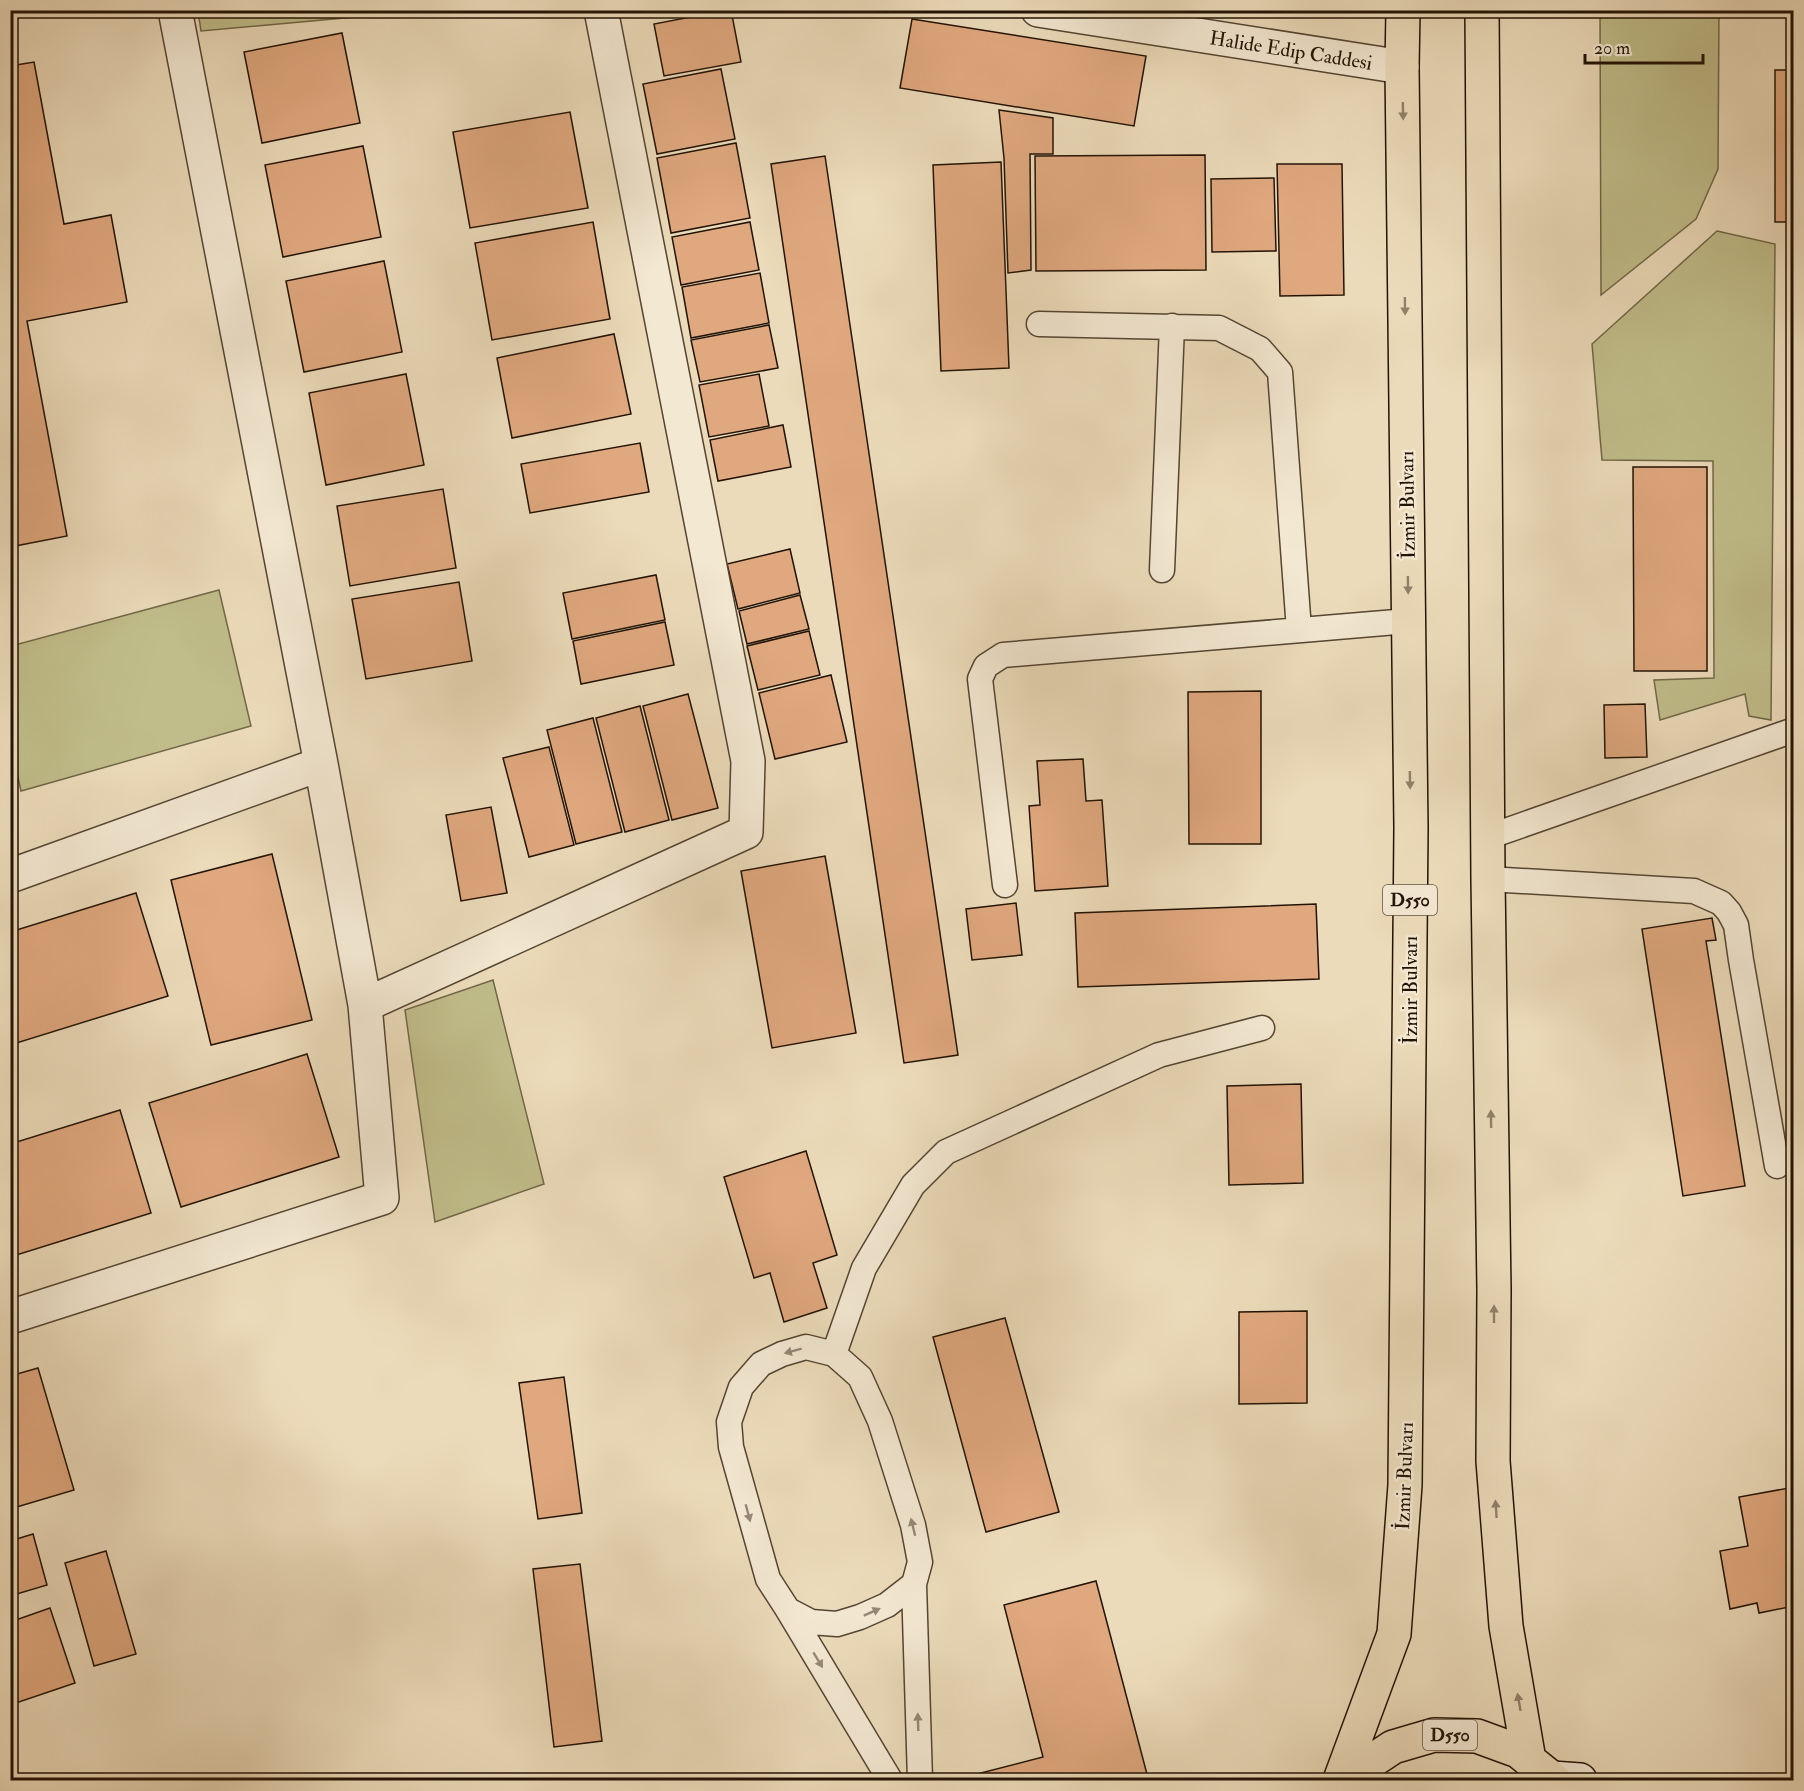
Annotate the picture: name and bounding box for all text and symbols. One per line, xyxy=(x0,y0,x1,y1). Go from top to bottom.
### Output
street label: Halide Edip Caddesi xyxy=(1208,25,1374,77)
scale bar xyxy=(1585,27,1704,65)
text: 20 m xyxy=(1594,37,1630,60)
one-way arrow xyxy=(1398,101,1408,120)
one-way arrow xyxy=(1400,296,1410,315)
street label: İzmir Bulvarı xyxy=(1394,451,1421,559)
one-way arrow xyxy=(1403,575,1413,594)
one-way arrow xyxy=(1405,770,1415,789)
road number: D550 xyxy=(1383,885,1437,915)
street label: İzmir Bulvarı xyxy=(1398,936,1423,1044)
one-way arrow xyxy=(1487,1109,1496,1128)
one-way arrow xyxy=(1489,1304,1499,1323)
one-way arrow xyxy=(783,1347,801,1356)
street label: İzmir Bulvarı xyxy=(1390,1421,1419,1531)
one-way arrow xyxy=(1492,1499,1501,1518)
one-way arrow xyxy=(744,1504,754,1522)
one-way arrow xyxy=(908,1518,918,1536)
one-way arrow xyxy=(863,1606,881,1616)
one-way arrow xyxy=(813,1652,824,1668)
one-way arrow xyxy=(1514,1692,1523,1711)
one-way arrow xyxy=(914,1713,923,1732)
road number: D550 xyxy=(1423,1720,1477,1750)

